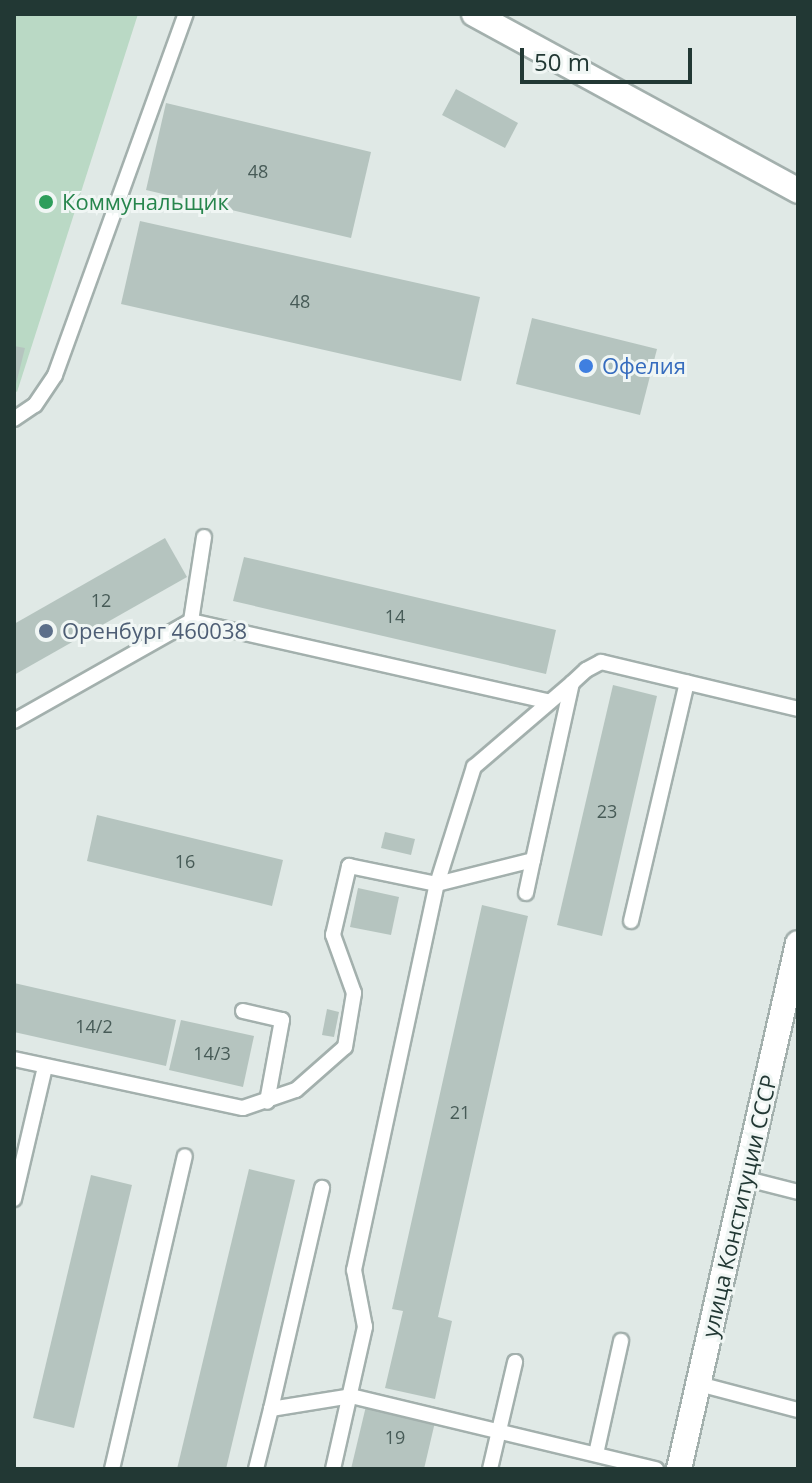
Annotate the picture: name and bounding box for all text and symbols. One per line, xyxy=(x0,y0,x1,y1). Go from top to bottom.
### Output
scale bar xyxy=(524,32,696,82)
text: 50 m xyxy=(534,45,590,78)
house number: 48 xyxy=(248,160,268,182)
place label: Коммунальщик xyxy=(62,189,229,215)
marker: Коммунальщик xyxy=(37,193,55,211)
house number: 48 xyxy=(290,290,310,312)
place label: Офелия xyxy=(602,353,686,379)
marker: Офелия xyxy=(577,357,595,375)
house number: 12 xyxy=(91,589,111,611)
house number: 14 xyxy=(385,605,405,627)
place label: Оренбург 460038 xyxy=(62,618,247,644)
marker: Оренбург 460038 xyxy=(37,622,55,640)
house number: 23 xyxy=(597,800,617,822)
house number: 16 xyxy=(175,850,195,872)
house number: 14/2 xyxy=(75,1015,113,1037)
house number: 14/3 xyxy=(193,1042,231,1064)
street label: улица Конституции СССР xyxy=(696,1072,782,1340)
house number: 21 xyxy=(450,1101,470,1123)
house number: 19 xyxy=(385,1426,405,1448)

